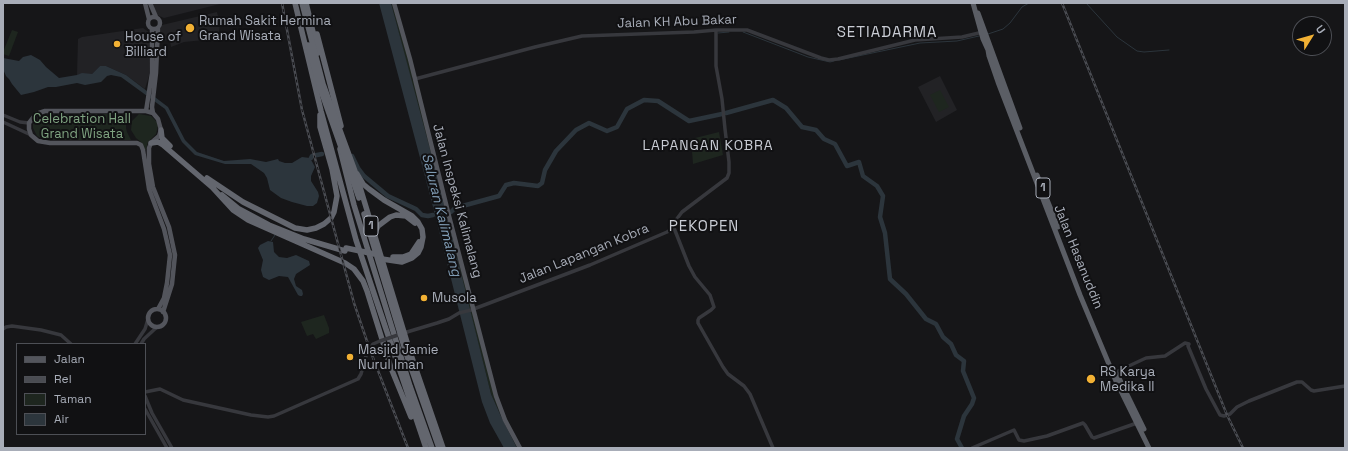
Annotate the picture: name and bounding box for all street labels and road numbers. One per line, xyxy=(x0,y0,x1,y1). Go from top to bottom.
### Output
street label: Jalan KH Abu Bakar xyxy=(617,12,737,32)
street label: Jalan Inspeksi Kalimalang xyxy=(429,122,485,280)
road number: 1 xyxy=(1036,178,1050,198)
street label: Jalan Hasanuddin xyxy=(1050,203,1106,311)
road number: 1 xyxy=(364,216,378,236)
street label: Jalan Lapangan Kobra xyxy=(517,221,651,287)

